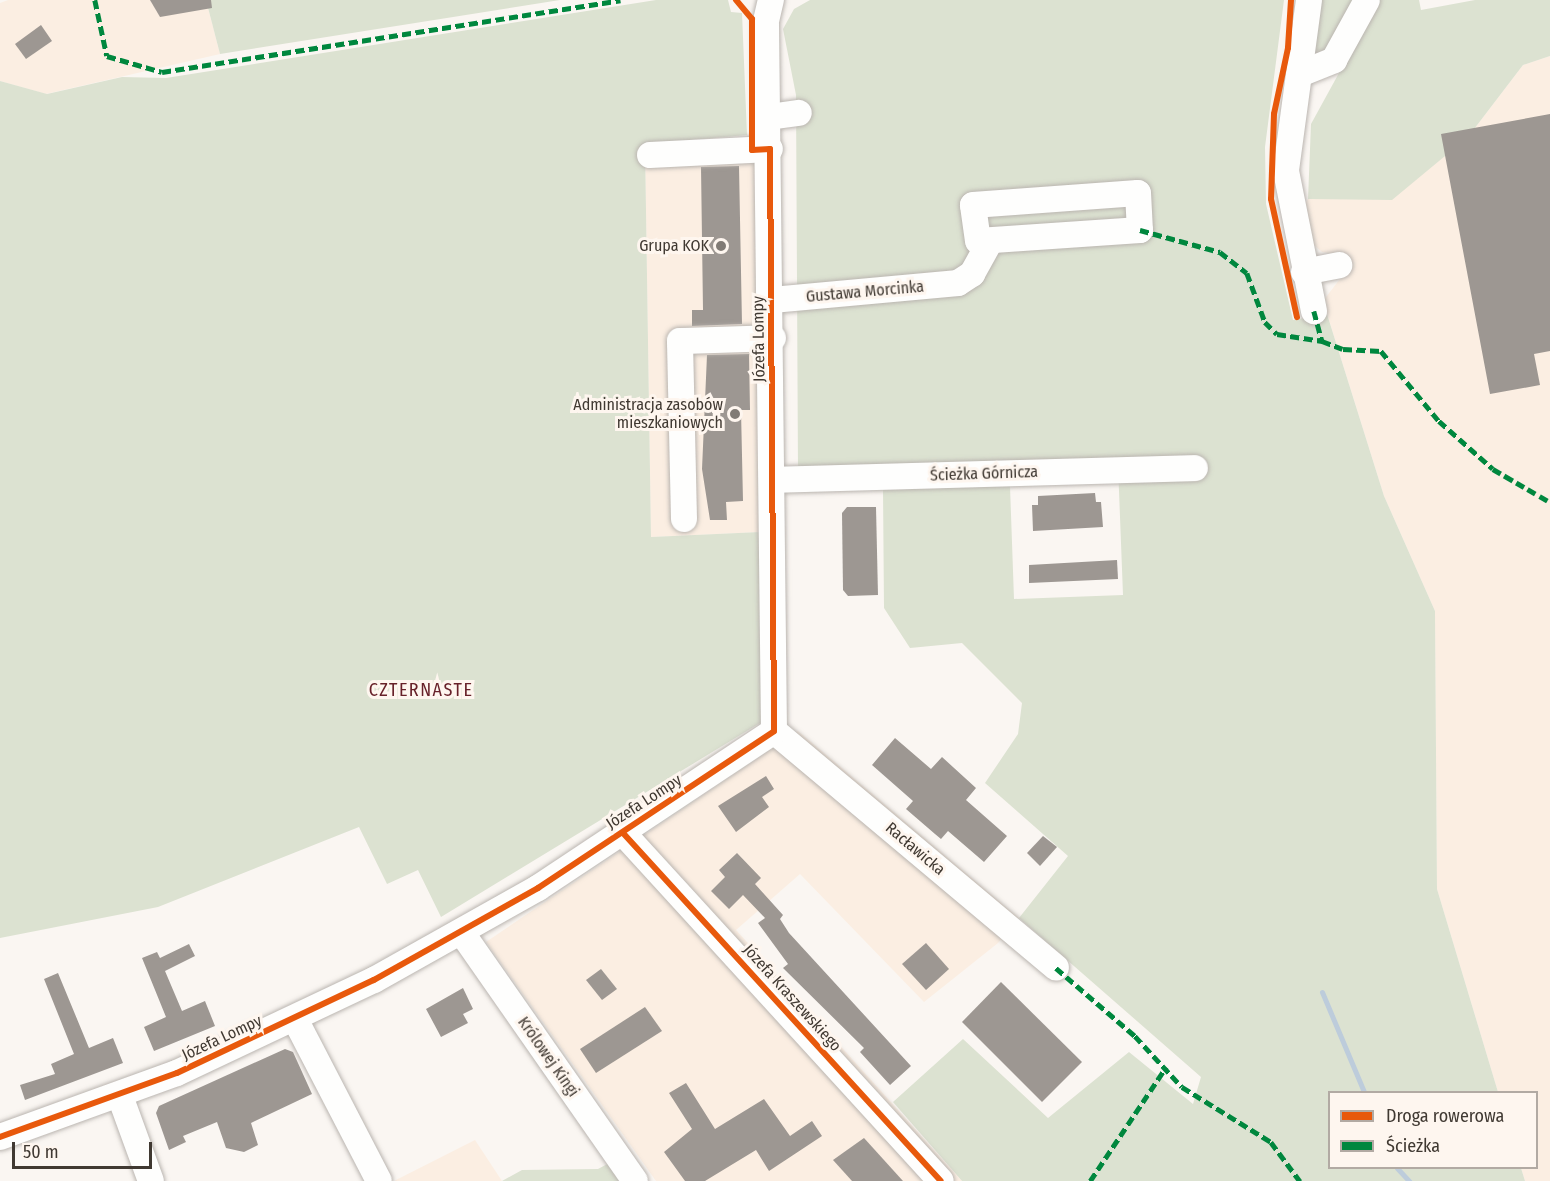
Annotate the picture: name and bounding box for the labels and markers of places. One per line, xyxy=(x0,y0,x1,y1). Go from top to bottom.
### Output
place label: Grupa KOK xyxy=(639,236,709,256)
marker: Grupa KOK xyxy=(714,239,728,253)
place label: Administracja zasobów mieszkaniowych xyxy=(573,395,723,433)
marker: Administracja zasobów mieszkaniowych xyxy=(728,407,742,421)

